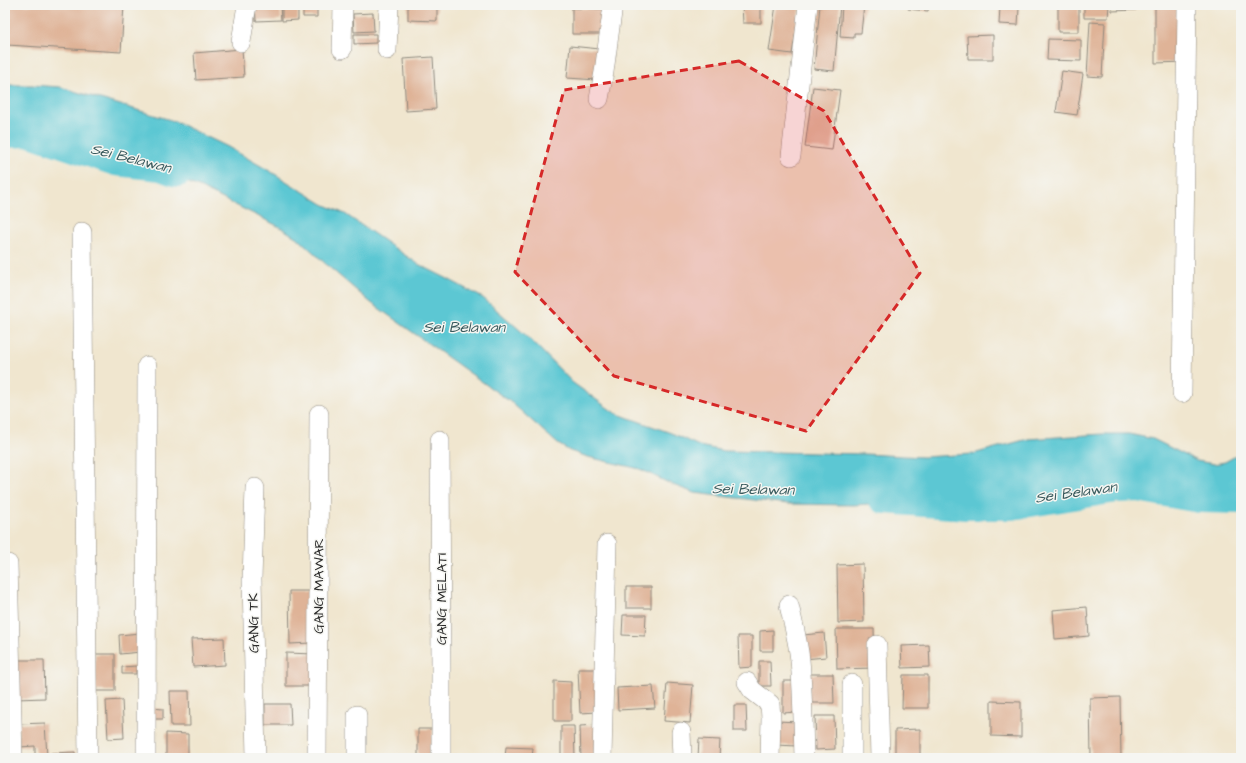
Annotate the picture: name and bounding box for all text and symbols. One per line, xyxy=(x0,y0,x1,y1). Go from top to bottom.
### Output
water label: Sei Belawan xyxy=(89,138,175,179)
water label: Sei Belawan xyxy=(423,317,507,338)
water label: Sei Belawan xyxy=(1034,476,1120,509)
water label: Sei Belawan xyxy=(712,478,796,501)
street label: GANG MAWAR xyxy=(309,538,329,634)
street label: GANG MELATI xyxy=(432,553,452,645)
street label: GANG TK xyxy=(243,592,265,653)

